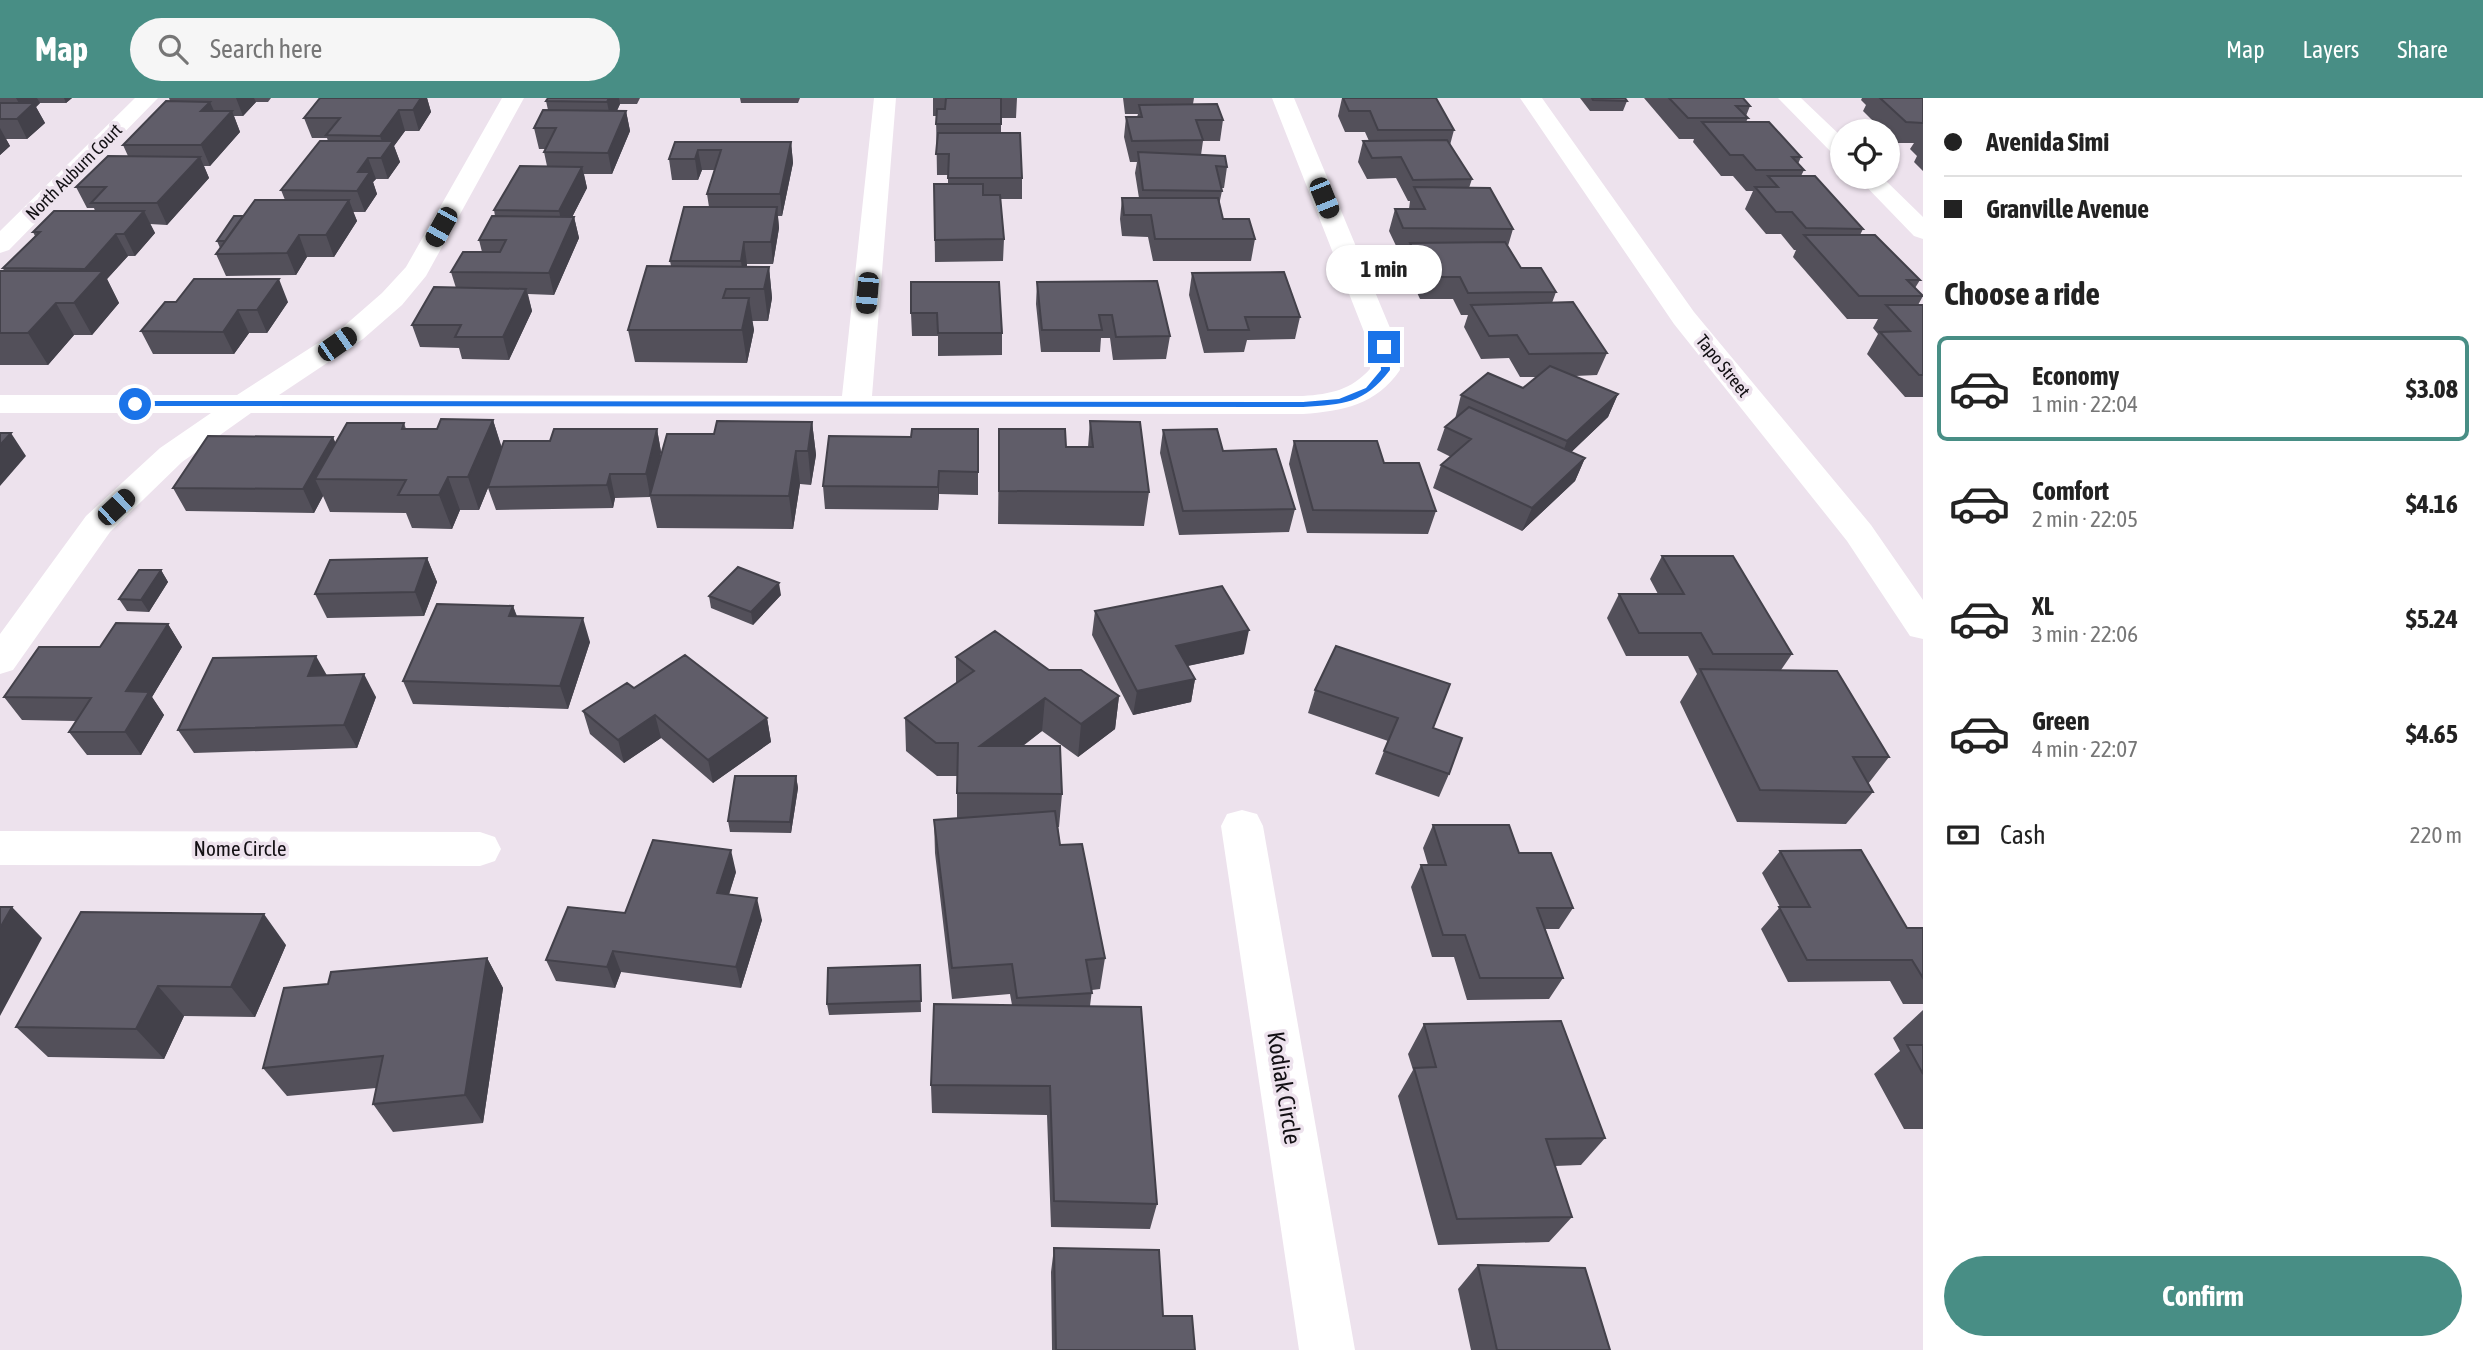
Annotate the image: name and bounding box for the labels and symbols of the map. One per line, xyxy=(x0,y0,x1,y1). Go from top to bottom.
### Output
street label: North Auburn Court xyxy=(21,119,126,224)
car xyxy=(1307,175,1342,221)
car xyxy=(422,204,461,250)
callout: 1 min xyxy=(1326,246,1442,294)
car xyxy=(855,271,880,315)
car xyxy=(314,323,361,365)
street label: Tapo Street xyxy=(1692,330,1755,401)
route end xyxy=(1368,331,1400,363)
route start xyxy=(119,388,151,420)
car xyxy=(94,485,139,529)
street label: Nome Circle xyxy=(194,836,286,860)
street label: Kodiak Circle xyxy=(1262,1030,1307,1146)

